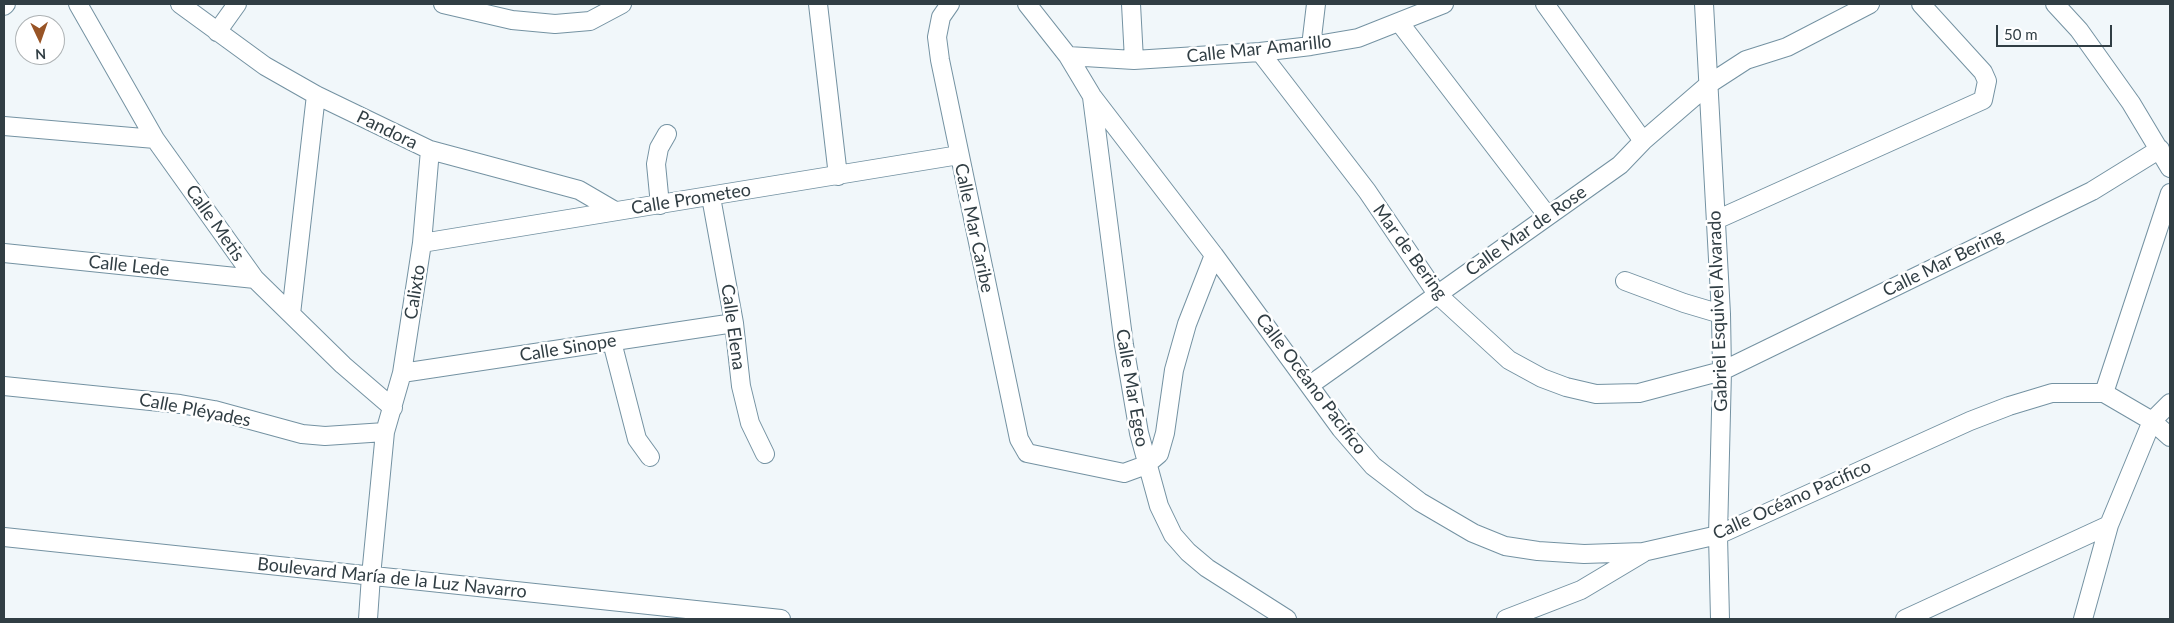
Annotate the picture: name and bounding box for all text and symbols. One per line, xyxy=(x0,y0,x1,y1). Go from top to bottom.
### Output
north arrow xyxy=(15,15,65,65)
scale bar xyxy=(1999,15,2115,47)
text: 50 m xyxy=(2004,25,2038,43)
street label: Calle Mar Amarillo xyxy=(1185,31,1333,67)
text: N xyxy=(35,46,47,63)
street label: Pandora xyxy=(353,106,421,154)
street label: Calle Mar Caribe xyxy=(950,161,998,295)
street label: Calle Prometeo xyxy=(630,179,752,219)
street label: Calle Metis xyxy=(181,181,249,265)
street label: Calle Mar de Rose xyxy=(1461,181,1591,281)
street label: Mar de Bering xyxy=(1368,200,1452,304)
street label: Gabriel Esquivel Alvarado xyxy=(1704,210,1732,412)
street label: Calle Mar Bering xyxy=(1879,224,2007,302)
street label: Calle Lede xyxy=(87,251,171,281)
street label: Calixto xyxy=(400,263,430,321)
street label: Calle Elena xyxy=(716,283,750,371)
street label: Calle Océano Pacifico xyxy=(1251,309,1371,459)
street label: Calle Mar Egeo xyxy=(1111,327,1153,449)
street label: Calle Sinope xyxy=(518,330,618,366)
street label: Calle Pléyades xyxy=(137,389,253,431)
street label: Calle Océano Pacifico xyxy=(1710,455,1874,545)
street label: Boulevard María de la Luz Navarro xyxy=(256,553,528,603)

